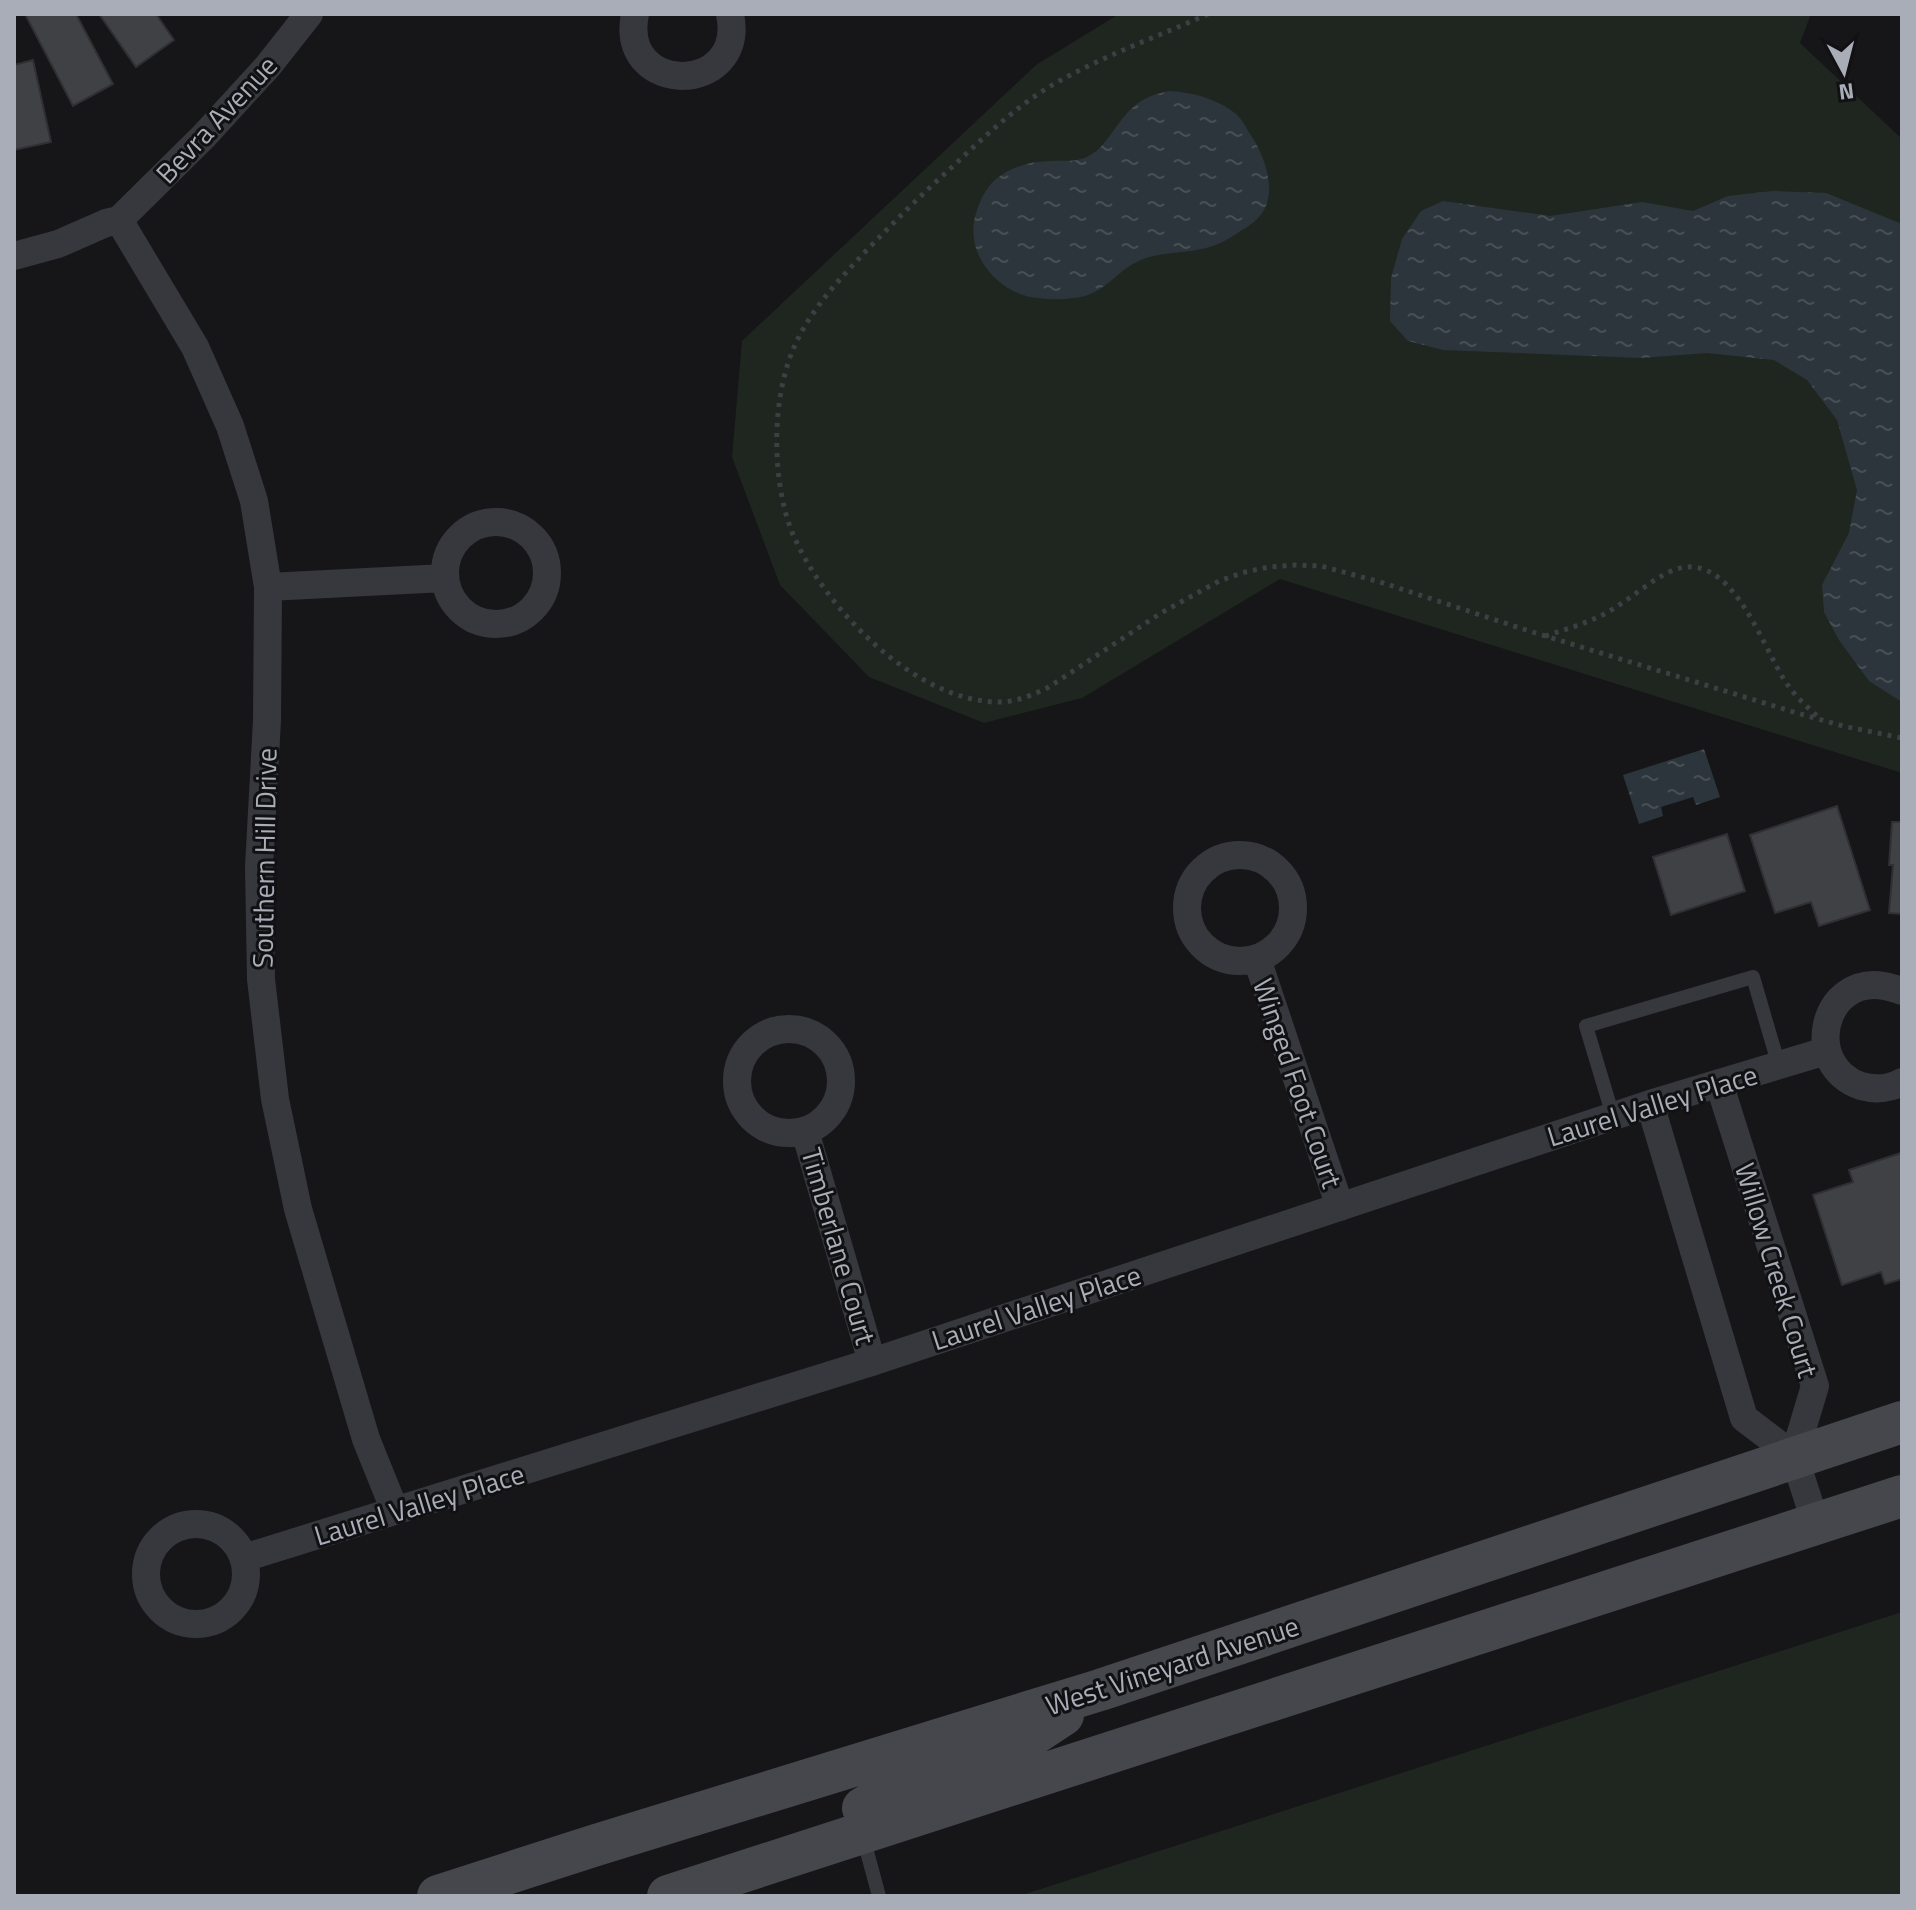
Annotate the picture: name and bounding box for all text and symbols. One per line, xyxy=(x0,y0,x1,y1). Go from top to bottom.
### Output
north arrow xyxy=(1804,32,1884,112)
street label: Bevra Avenue xyxy=(145,45,287,193)
text: N xyxy=(1837,74,1856,110)
street label: Southern Hill Drive xyxy=(241,748,287,968)
street label: Winged Foot Court xyxy=(1242,972,1354,1194)
street label: Laurel Valley Place xyxy=(1542,1053,1762,1157)
street label: Timberlane Court xyxy=(790,1143,888,1350)
street label: Willow Creek Court xyxy=(1724,1157,1830,1383)
street label: Laurel Valley Place xyxy=(926,1253,1146,1361)
street label: Laurel Valley Place xyxy=(309,1452,529,1556)
street label: West Vineyard Avenue xyxy=(1040,1604,1304,1726)

